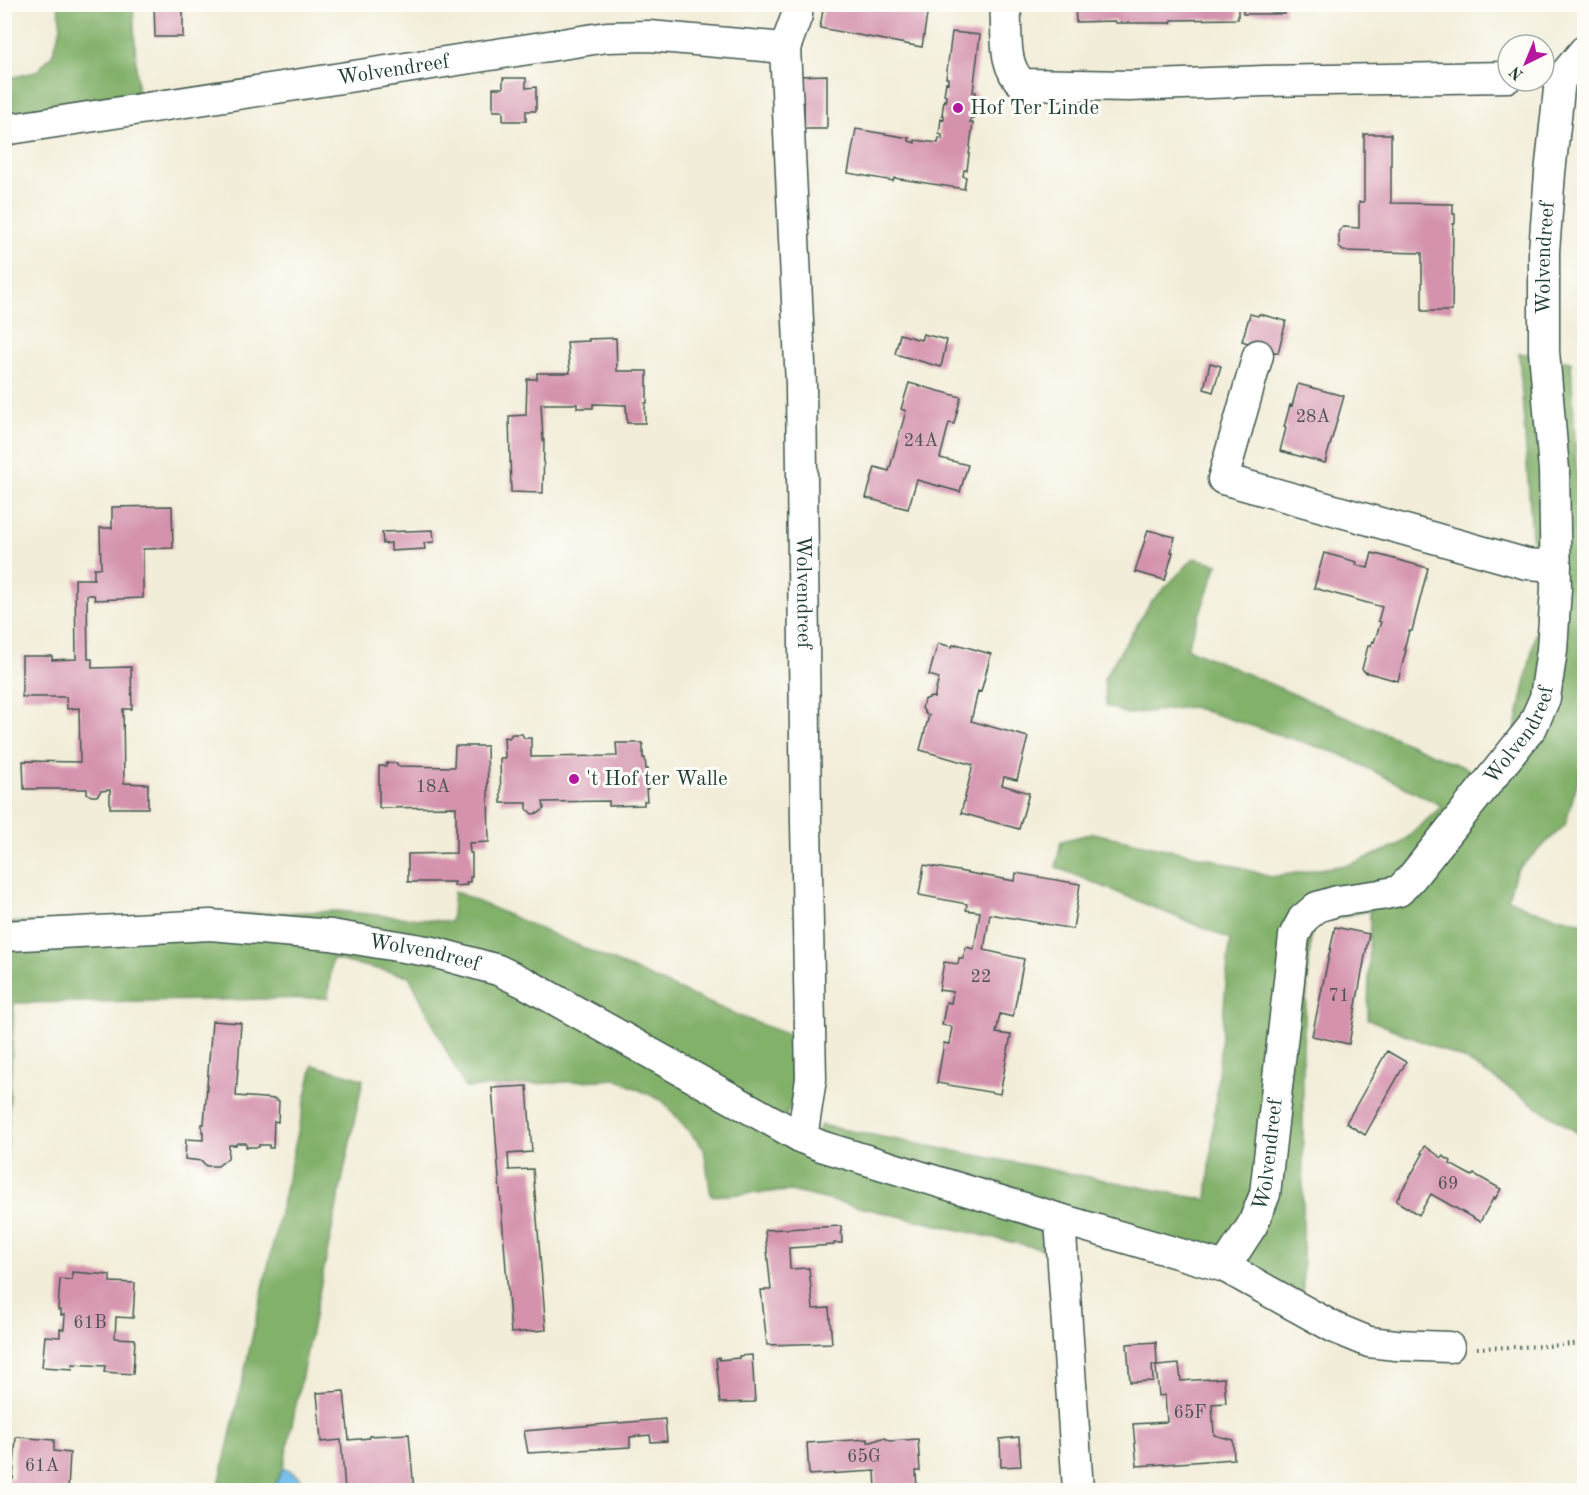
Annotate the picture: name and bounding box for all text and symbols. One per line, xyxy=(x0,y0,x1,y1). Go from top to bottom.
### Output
north arrow xyxy=(1496,33,1556,93)
street label: Wolvendreef xyxy=(336,51,452,89)
text: N xyxy=(1507,62,1527,83)
place label: Hof Ter Linde xyxy=(970,98,1099,119)
marker: Hof Ter Linde xyxy=(951,101,965,115)
street label: Wolvendreef xyxy=(1534,199,1558,314)
house number: 28A xyxy=(1296,408,1331,426)
house number: 24A xyxy=(904,432,939,450)
street label: Wolvendreef xyxy=(792,536,815,650)
street label: Wolvendreef xyxy=(1480,683,1557,788)
place label: 't Hof ter Walle xyxy=(586,769,728,790)
marker: 't Hof ter Walle xyxy=(567,772,581,786)
house number: 18A xyxy=(416,778,451,796)
street label: Wolvendreef xyxy=(367,931,484,975)
house number: 22 xyxy=(971,968,991,986)
house number: 71 xyxy=(1329,987,1349,1005)
street label: Wolvendreef xyxy=(1249,1096,1286,1214)
house number: 69 xyxy=(1438,1175,1458,1193)
house number: 61B xyxy=(73,1314,107,1332)
house number: 65F xyxy=(1173,1404,1207,1422)
house number: 65G xyxy=(847,1448,881,1466)
house number: 61A xyxy=(25,1457,60,1475)

